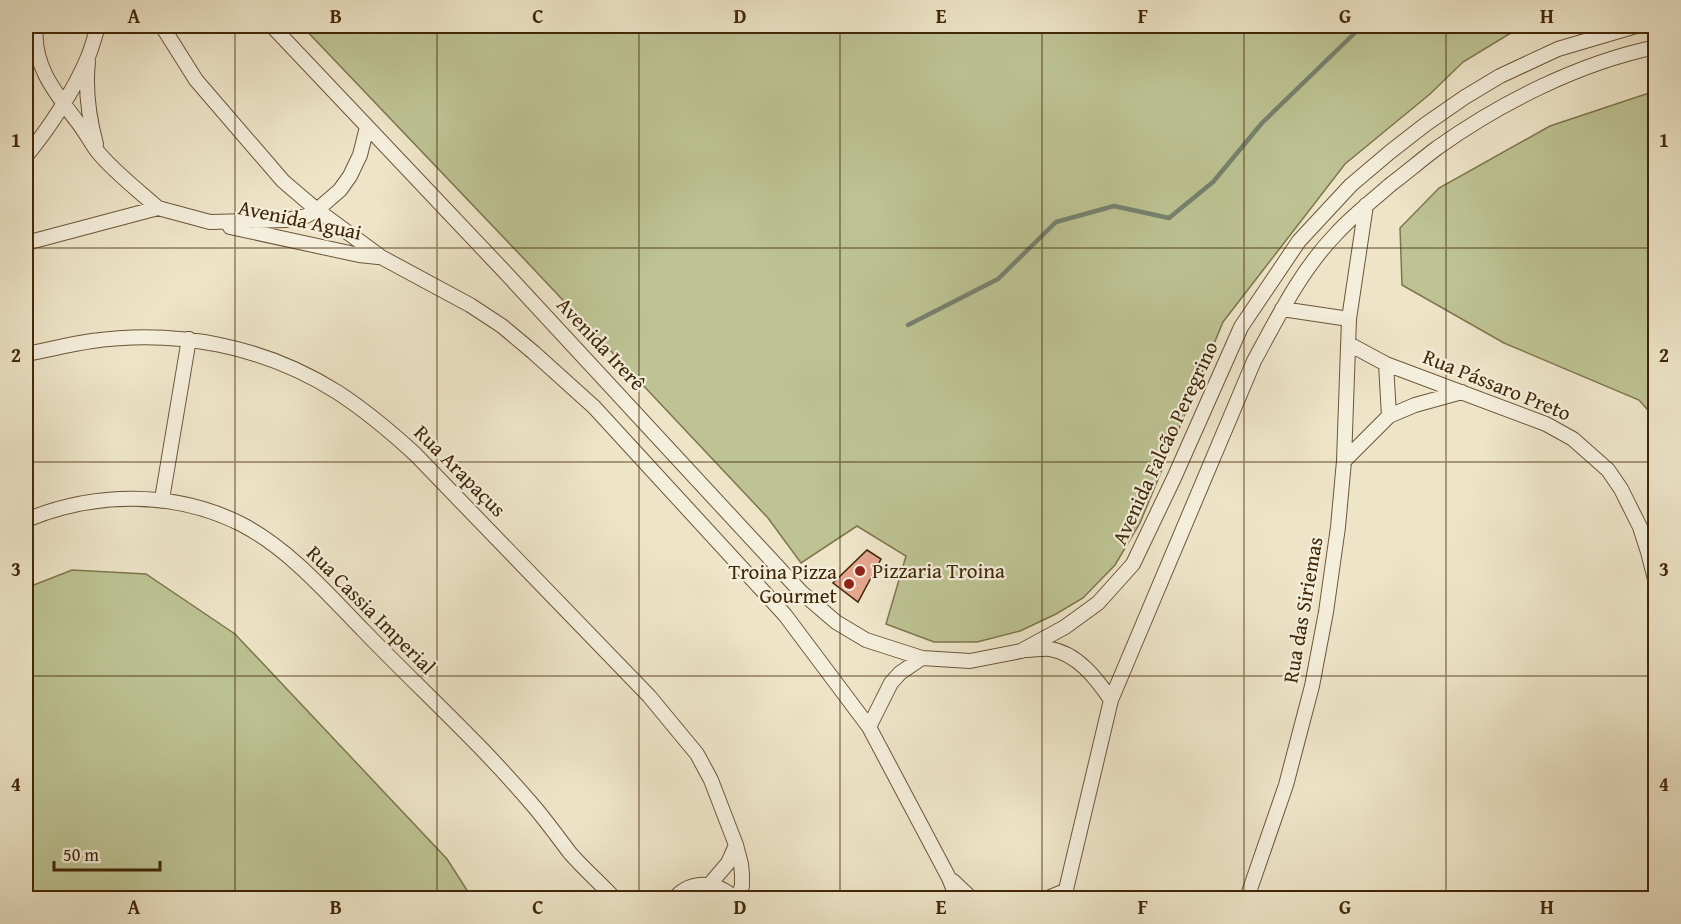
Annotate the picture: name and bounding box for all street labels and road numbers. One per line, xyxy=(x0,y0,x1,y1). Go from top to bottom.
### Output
street label: Avenida Aguai xyxy=(236,191,365,248)
street label: Avenida Irerê xyxy=(550,290,653,398)
street label: Avenida Falcão Peregrino xyxy=(1104,336,1225,550)
street label: Rua Pássaro Preto xyxy=(1419,341,1576,428)
street label: Rua Arapaçus xyxy=(407,417,514,524)
street label: Rua das Siriemas xyxy=(1274,534,1331,686)
street label: Rua Cassia Imperial xyxy=(300,538,443,681)

